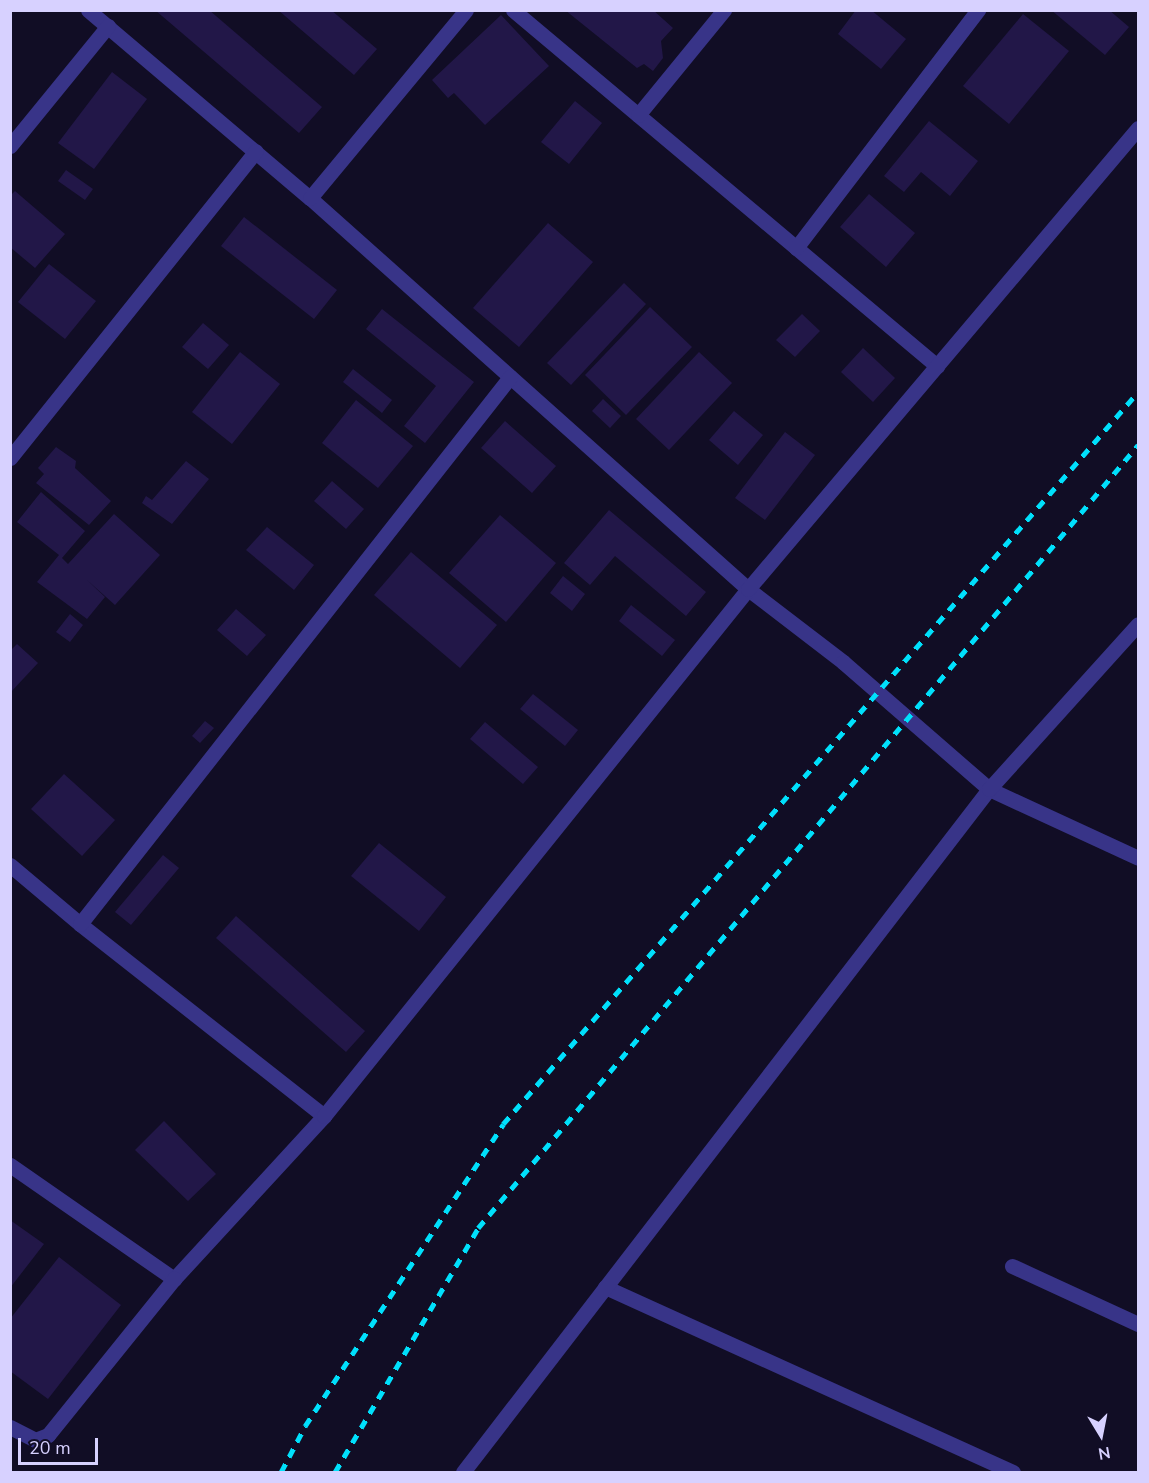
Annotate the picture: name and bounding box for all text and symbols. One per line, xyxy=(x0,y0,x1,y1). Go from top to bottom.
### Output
north arrow xyxy=(1071,1405,1131,1465)
scale bar xyxy=(21,1426,100,1464)
text: 20 m xyxy=(29,1436,71,1460)
text: N xyxy=(1096,1441,1112,1465)

